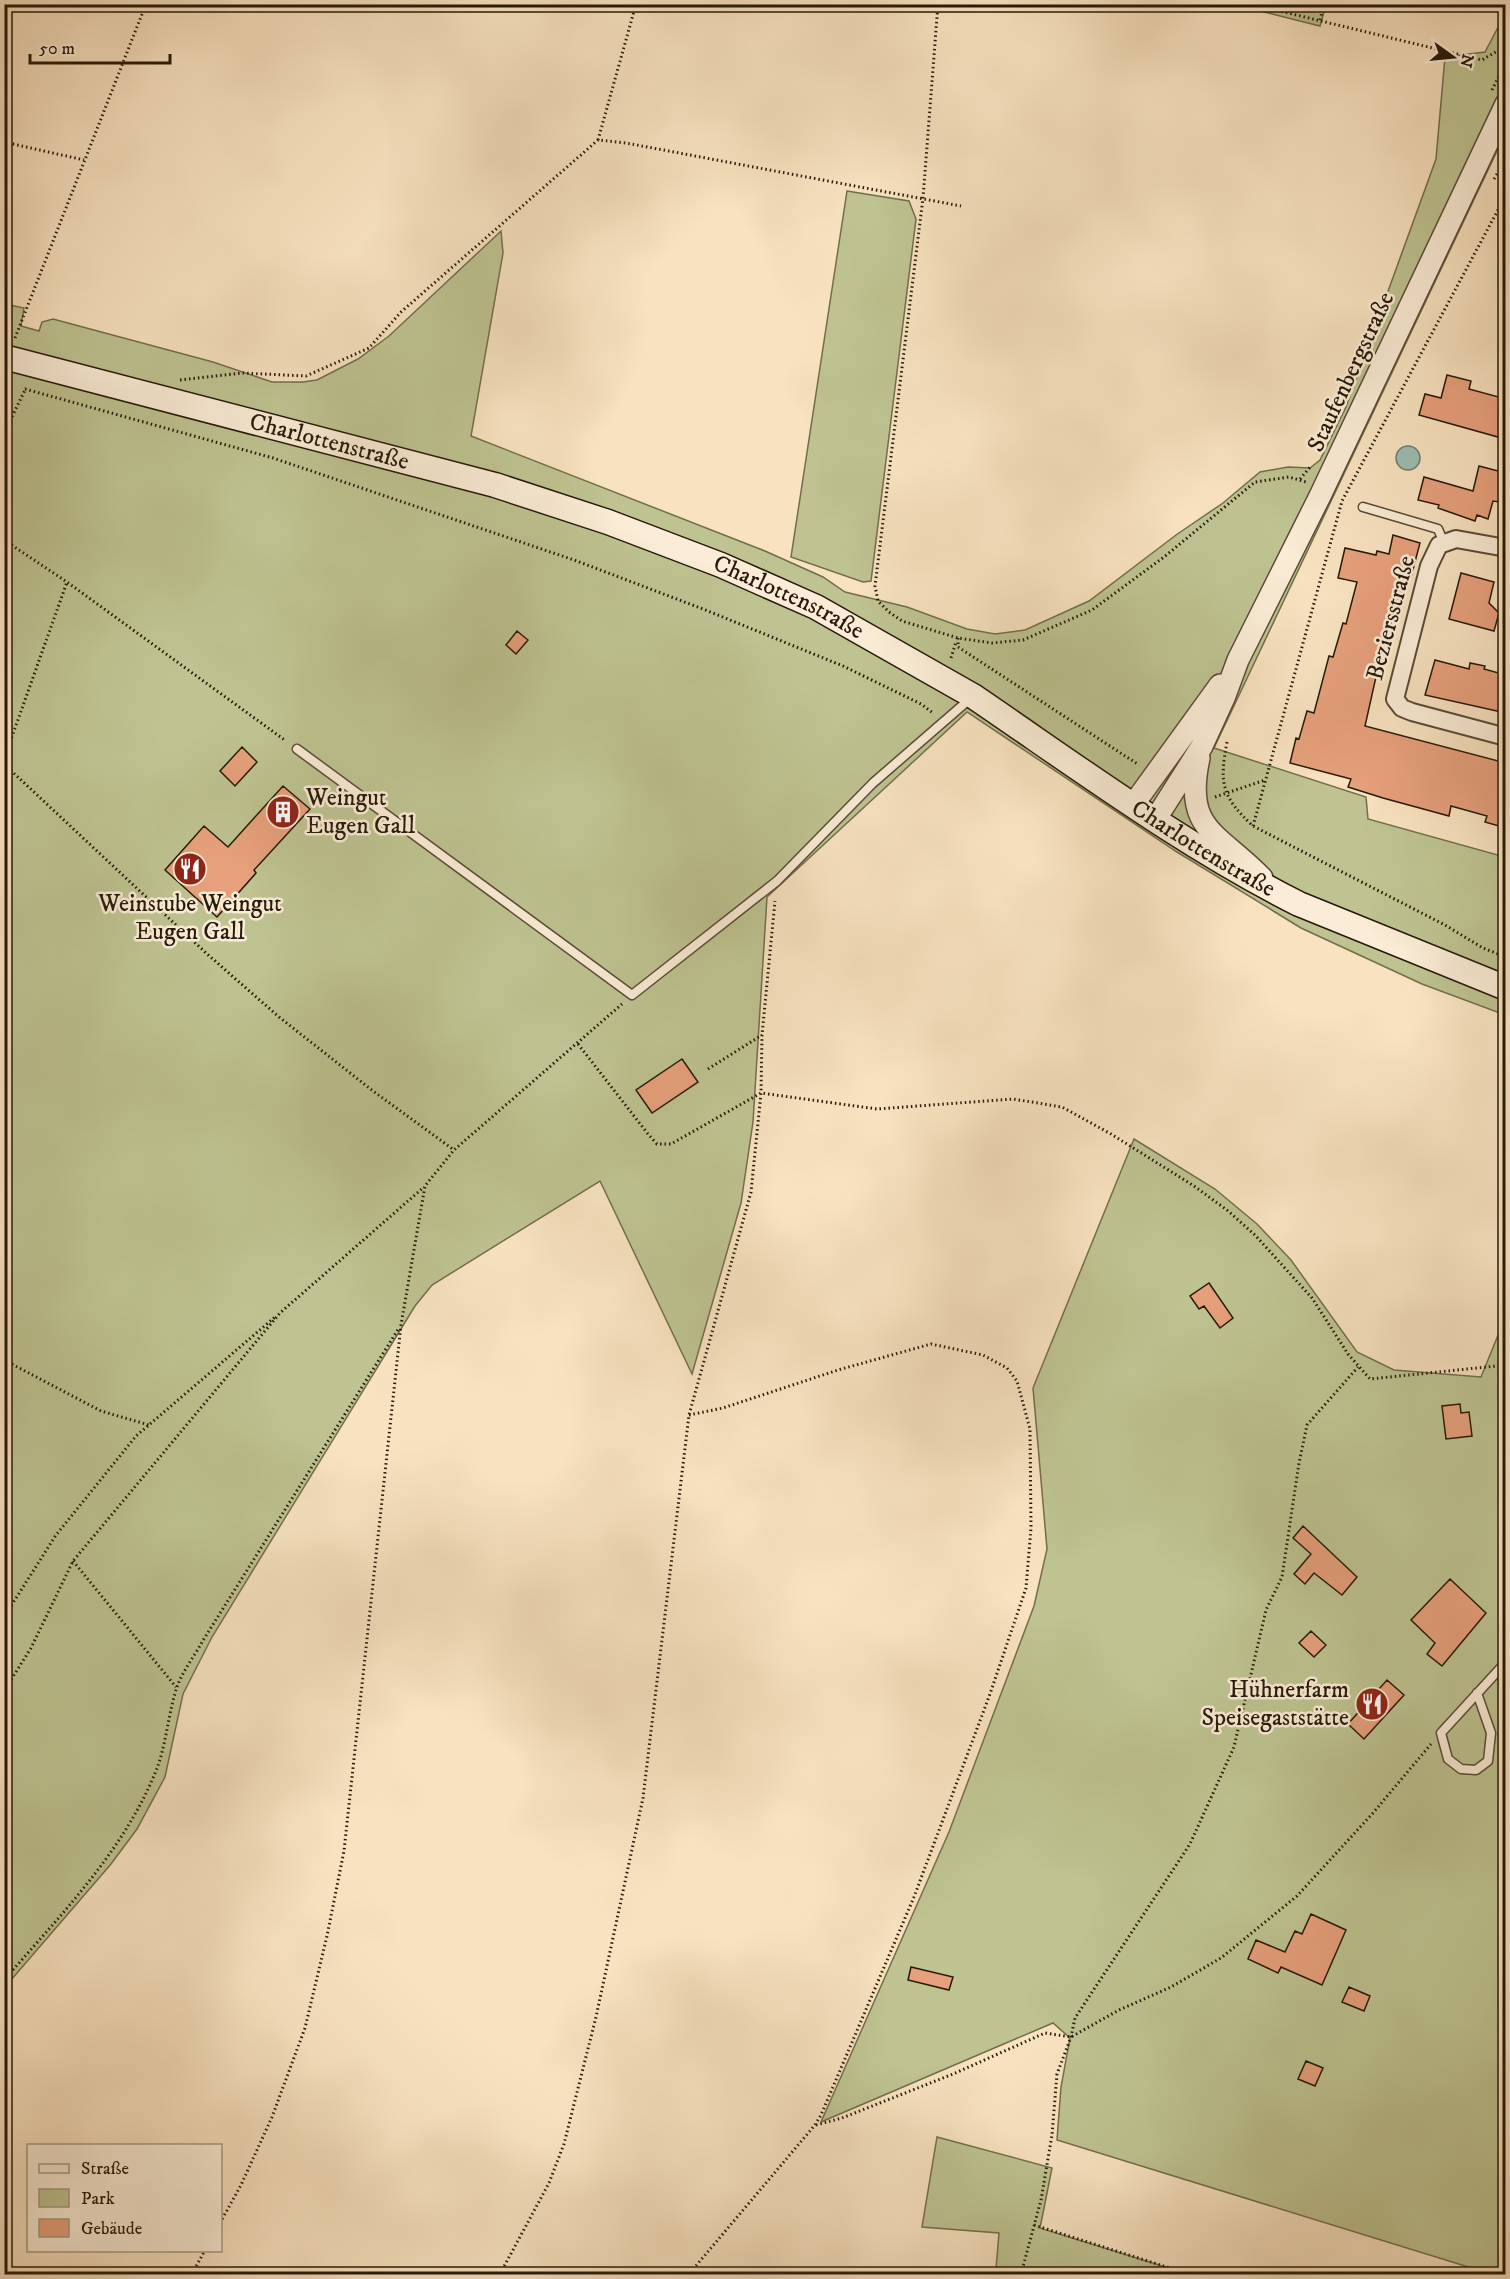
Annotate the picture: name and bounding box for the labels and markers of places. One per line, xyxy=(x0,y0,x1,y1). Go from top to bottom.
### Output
place label: Weingut Eugen Gall xyxy=(305,783,416,841)
building icon: Weingut Eugen Gall xyxy=(265,794,301,830)
restaurant icon: Weinstube Weingut Eugen Gall xyxy=(172,851,208,887)
place label: Weinstube Weingut Eugen Gall xyxy=(97,889,282,947)
place label: Hühnerfarm Speisegaststätte xyxy=(1201,1675,1349,1733)
restaurant icon: Hühnerfarm Speisegaststätte xyxy=(1354,1686,1390,1722)

